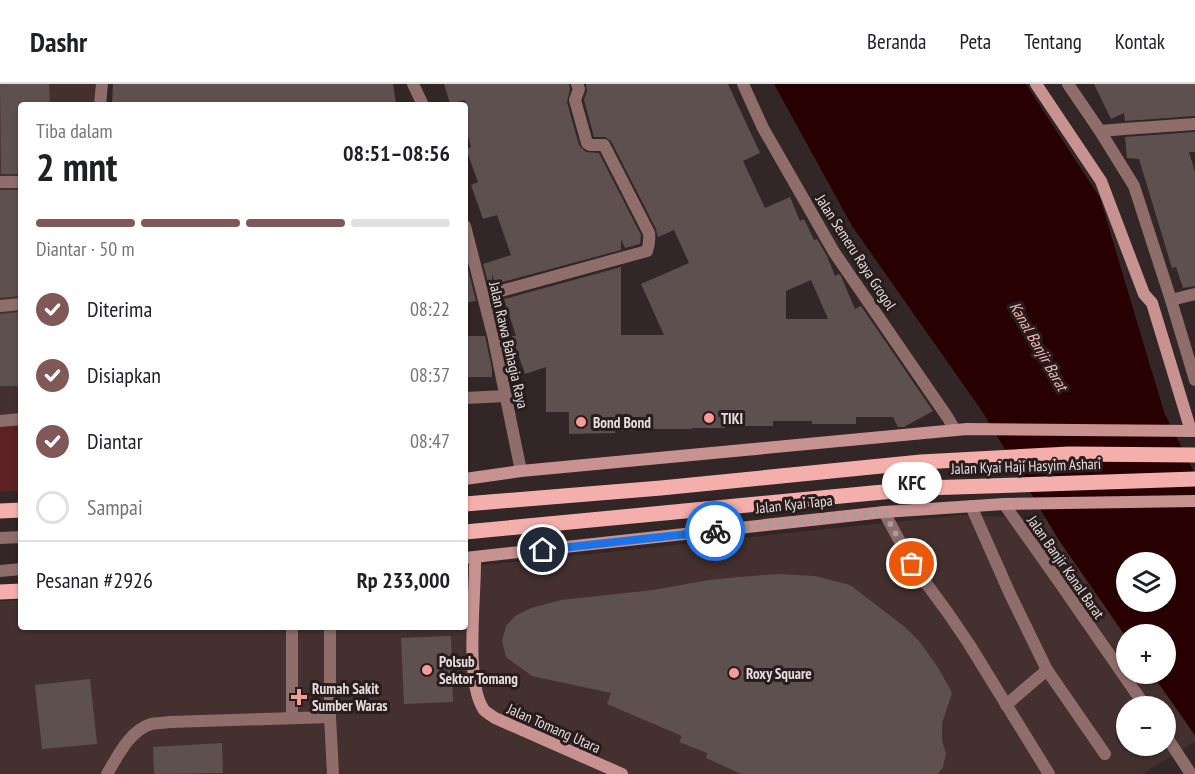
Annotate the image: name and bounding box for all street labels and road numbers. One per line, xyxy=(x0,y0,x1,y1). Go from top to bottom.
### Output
street label: Jalan Semeru Raya Grogol xyxy=(811,190,901,314)
street label: Jalan Rawa Bahagia Raya xyxy=(485,279,533,410)
street label: Jalan Kyai Haji Hasyim Ashari xyxy=(950,454,1101,478)
street label: Jalan Kyai Tapa xyxy=(754,491,833,518)
street label: Jalan Banjir Kanal Barat xyxy=(1023,511,1109,622)
street label: Jalan Tomang Utara xyxy=(503,699,604,757)

